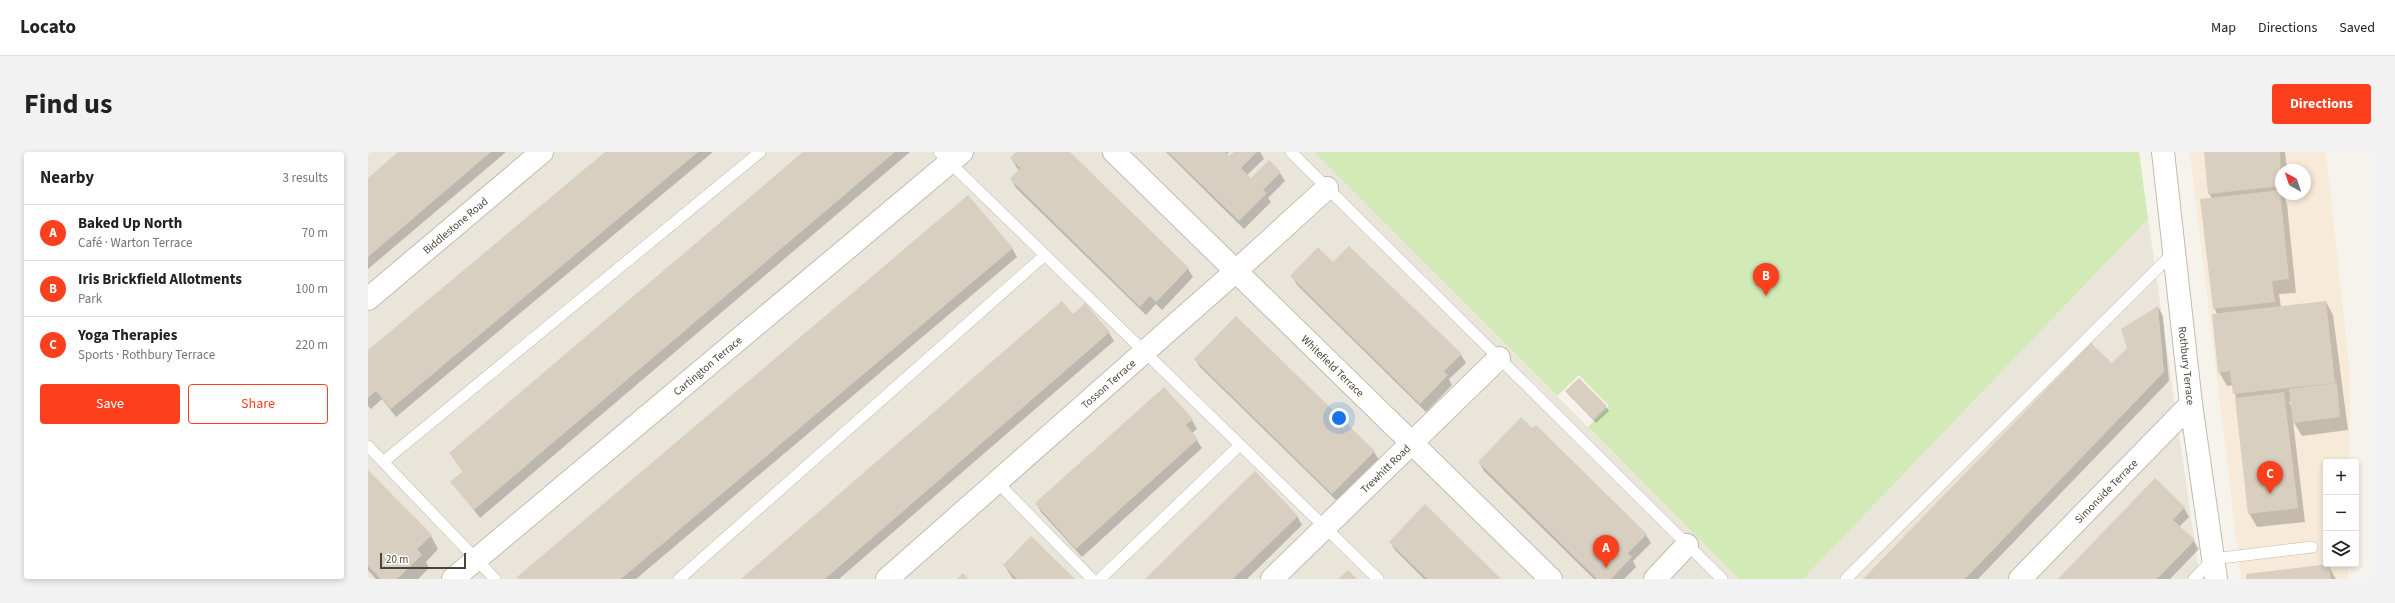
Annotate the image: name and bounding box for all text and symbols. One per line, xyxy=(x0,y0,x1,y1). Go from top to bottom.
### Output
text: Locato xyxy=(20,14,76,41)
text: Map xyxy=(2211,18,2236,38)
text: Directions xyxy=(2258,18,2317,38)
text: Saved xyxy=(2339,18,2375,38)
text: Find us xyxy=(24,84,112,124)
button: Directions xyxy=(2272,84,2371,124)
north arrow xyxy=(2275,164,2311,200)
text: Nearby xyxy=(40,166,94,190)
text: 3 results xyxy=(283,169,328,187)
street label: Biddlestone Road xyxy=(420,194,491,258)
text: Baked Up North xyxy=(78,213,182,234)
text: A xyxy=(49,224,57,242)
text: 70 m xyxy=(302,224,328,242)
text: Café · Warton Terrace xyxy=(78,234,193,252)
pin: B xyxy=(1753,263,1779,296)
text: Iris Brickfield Allotments xyxy=(78,269,242,290)
text: B xyxy=(49,280,57,298)
text: 100 m xyxy=(295,280,328,298)
text: Park xyxy=(78,290,102,308)
text: Yoga Therapies xyxy=(78,325,177,346)
street label: Rothbury Terrace xyxy=(2174,326,2198,406)
street label: Whitefield Terrace xyxy=(1298,332,1368,401)
street label: Cartington Terrace xyxy=(670,333,746,399)
text: C xyxy=(49,336,57,354)
text: 220 m xyxy=(295,336,328,354)
text: Sports · Rothbury Terrace xyxy=(78,346,215,364)
street label: Tosson Terrace xyxy=(1078,356,1140,412)
button: Save xyxy=(40,384,180,424)
button: Share xyxy=(188,384,328,424)
your location xyxy=(1329,408,1349,428)
street label: Trewhitt Road xyxy=(1357,441,1414,497)
street label: Simonside Terrace xyxy=(2071,455,2142,527)
map controls xyxy=(2323,459,2359,567)
button: + xyxy=(2323,459,2359,495)
pin: C xyxy=(2257,461,2283,494)
button: − xyxy=(2323,495,2359,531)
button: layers xyxy=(2323,531,2359,567)
pin: A xyxy=(1593,535,1619,568)
scale bar xyxy=(380,551,466,570)
text: 20 m xyxy=(386,552,408,567)

